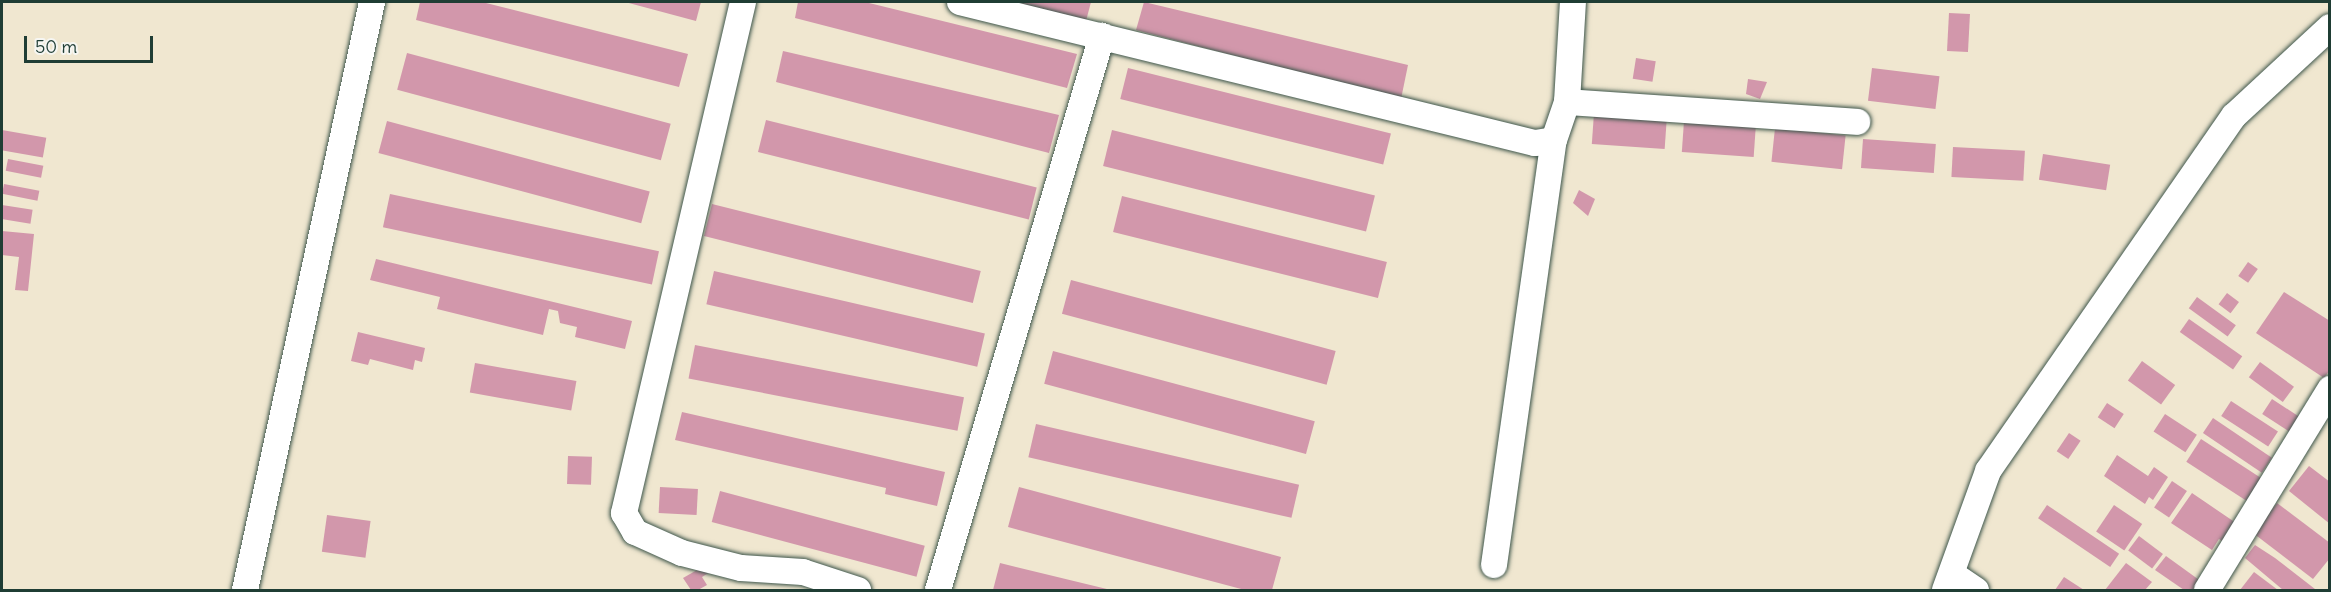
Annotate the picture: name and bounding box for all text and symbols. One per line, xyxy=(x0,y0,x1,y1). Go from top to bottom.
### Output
scale bar xyxy=(27,24,156,62)
text: 50 m xyxy=(35,35,77,58)

